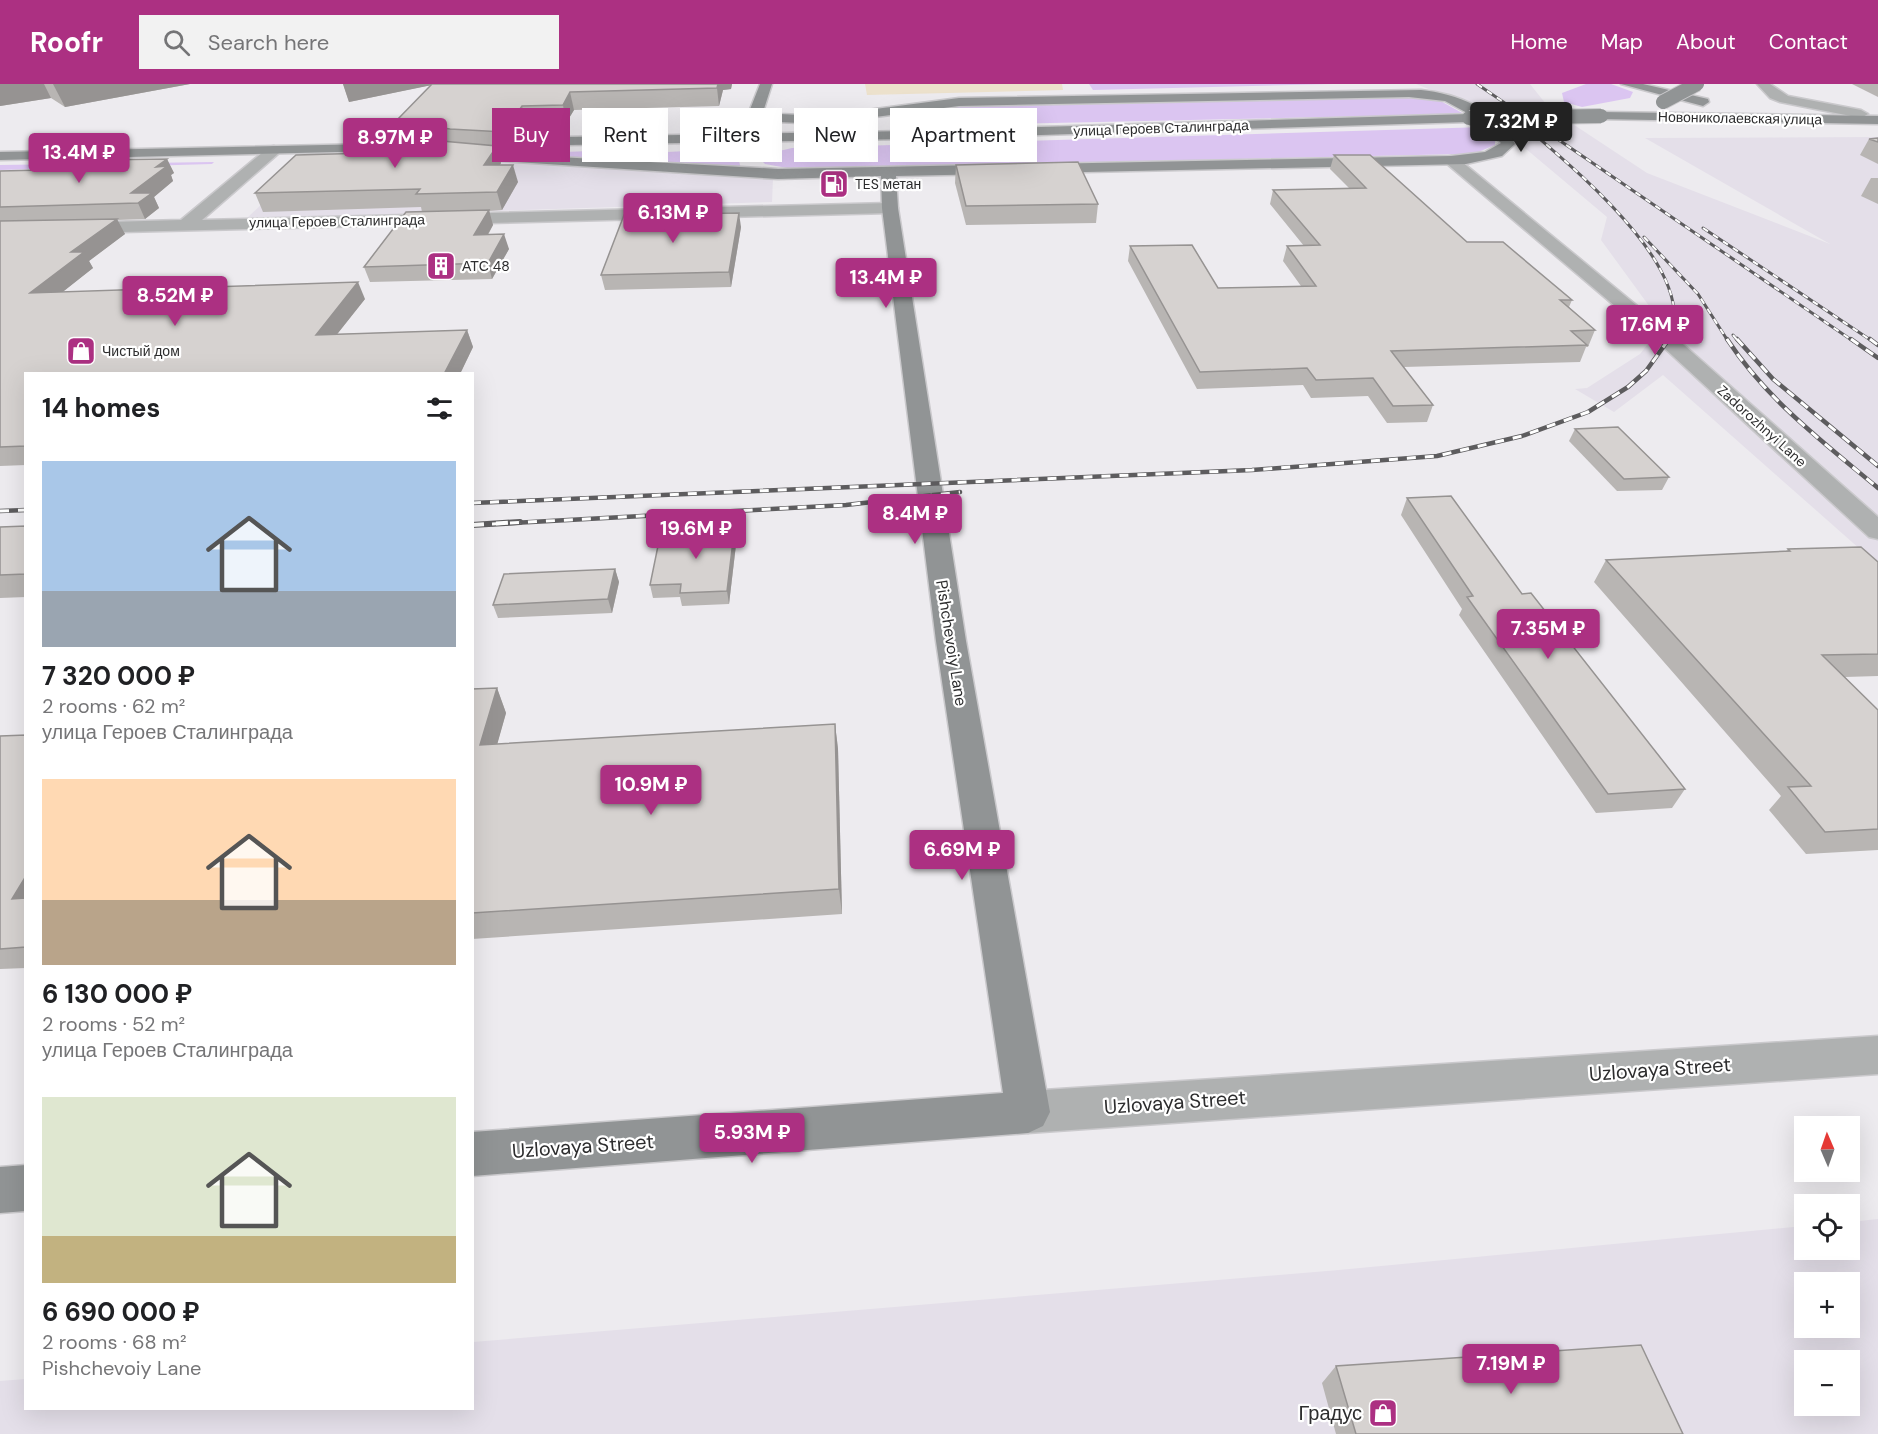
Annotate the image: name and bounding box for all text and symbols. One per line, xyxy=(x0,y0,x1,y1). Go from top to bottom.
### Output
search box xyxy=(139,15,559,69)
text: Roofr xyxy=(30,24,103,61)
icon: search xyxy=(160,26,193,59)
text: Search here xyxy=(208,28,329,57)
text: Home xyxy=(1510,28,1568,56)
text: Map xyxy=(1601,28,1643,56)
text: About xyxy=(1676,28,1736,56)
text: Contact xyxy=(1769,28,1848,56)
pin: 7.32M ₽ xyxy=(1466,102,1576,153)
chip: Buy xyxy=(492,108,570,162)
chip: Rent xyxy=(582,108,668,162)
chip: Filters xyxy=(680,108,782,162)
chip: New xyxy=(794,108,878,162)
chip: Apartment xyxy=(890,108,1037,162)
text: 7.32M ₽ xyxy=(1484,108,1558,134)
street label: Новониколаевская улица xyxy=(1658,108,1823,128)
street label: улица Героев Сталинграда xyxy=(1073,116,1249,140)
pin: 8.97M ₽ xyxy=(340,118,450,169)
text: 8.97M ₽ xyxy=(357,124,433,150)
pin: 13.4M ₽ xyxy=(24,133,134,184)
text: 13.4M ₽ xyxy=(43,139,115,165)
fuel station icon: TES метан xyxy=(818,168,850,200)
place label: TES метан xyxy=(855,175,921,193)
pin: 6.13M ₽ xyxy=(618,193,728,244)
text: 6.13M ₽ xyxy=(637,199,709,225)
street label: улица Героев Сталинграда xyxy=(249,210,425,232)
building icon: АТС 48 xyxy=(425,250,457,282)
place label: АТС 48 xyxy=(462,257,510,275)
pin: 13.4M ₽ xyxy=(831,258,941,309)
text: 13.4M ₽ xyxy=(850,264,922,290)
pin: 8.52M ₽ xyxy=(120,276,230,327)
text: 8.52M ₽ xyxy=(136,282,214,308)
pin: 17.6M ₽ xyxy=(1600,305,1710,356)
text: 17.6M ₽ xyxy=(1620,311,1690,337)
shop icon: Чистый дом xyxy=(65,335,97,367)
place label: Чистый дом xyxy=(102,342,180,360)
street label: Zadorozhnyi Lane xyxy=(1714,381,1810,471)
text: 14 homes xyxy=(42,391,160,425)
icon: filters xyxy=(423,392,456,425)
pin: 8.4M ₽ xyxy=(866,494,964,545)
icon: home xyxy=(195,500,303,608)
text: 8.4M ₽ xyxy=(882,500,948,526)
pin: 19.6M ₽ xyxy=(641,509,751,560)
text: 19.6M ₽ xyxy=(660,515,732,541)
street label: Pishchevoiy Lane xyxy=(931,579,972,708)
pin: 7.35M ₽ xyxy=(1493,609,1603,660)
text: 7.35M ₽ xyxy=(1511,615,1585,641)
text: 7 320 000 ₽ xyxy=(42,659,195,693)
text: 2 rooms · 62 m² xyxy=(42,693,185,719)
text: улица Героев Сталинграда xyxy=(42,719,293,745)
pin: 10.9M ₽ xyxy=(596,765,706,816)
text: 10.9M ₽ xyxy=(614,771,688,797)
icon: home xyxy=(195,818,303,926)
pin: 6.69M ₽ xyxy=(907,830,1017,881)
text: 6.69M ₽ xyxy=(924,836,1000,862)
text: 6 130 000 ₽ xyxy=(42,977,192,1011)
text: 2 rooms · 52 m² xyxy=(42,1011,185,1037)
text: улица Героев Сталинграда xyxy=(42,1037,293,1063)
street label: Uzlovaya Street xyxy=(1588,1051,1732,1087)
street label: Uzlovaya Street xyxy=(1103,1084,1247,1120)
pin: 5.93M ₽ xyxy=(697,1113,807,1164)
north arrow xyxy=(1794,1116,1860,1182)
map controls xyxy=(1794,1116,1860,1416)
text: 5.93M ₽ xyxy=(714,1119,791,1145)
street label: Uzlovaya Street xyxy=(511,1128,655,1164)
icon: home xyxy=(195,1136,303,1244)
button: locate xyxy=(1794,1194,1860,1260)
button: + xyxy=(1794,1272,1860,1338)
text: 6 690 000 ₽ xyxy=(42,1295,200,1329)
text: 2 rooms · 68 m² xyxy=(42,1329,187,1355)
pin: 7.19M ₽ xyxy=(1456,1344,1566,1395)
text: 7.19M ₽ xyxy=(1476,1350,1546,1376)
button: − xyxy=(1794,1350,1860,1416)
text: Pishchevoiy Lane xyxy=(42,1355,201,1381)
shop icon: Градус xyxy=(1367,1397,1399,1429)
place label: Градус xyxy=(1299,1400,1362,1426)

